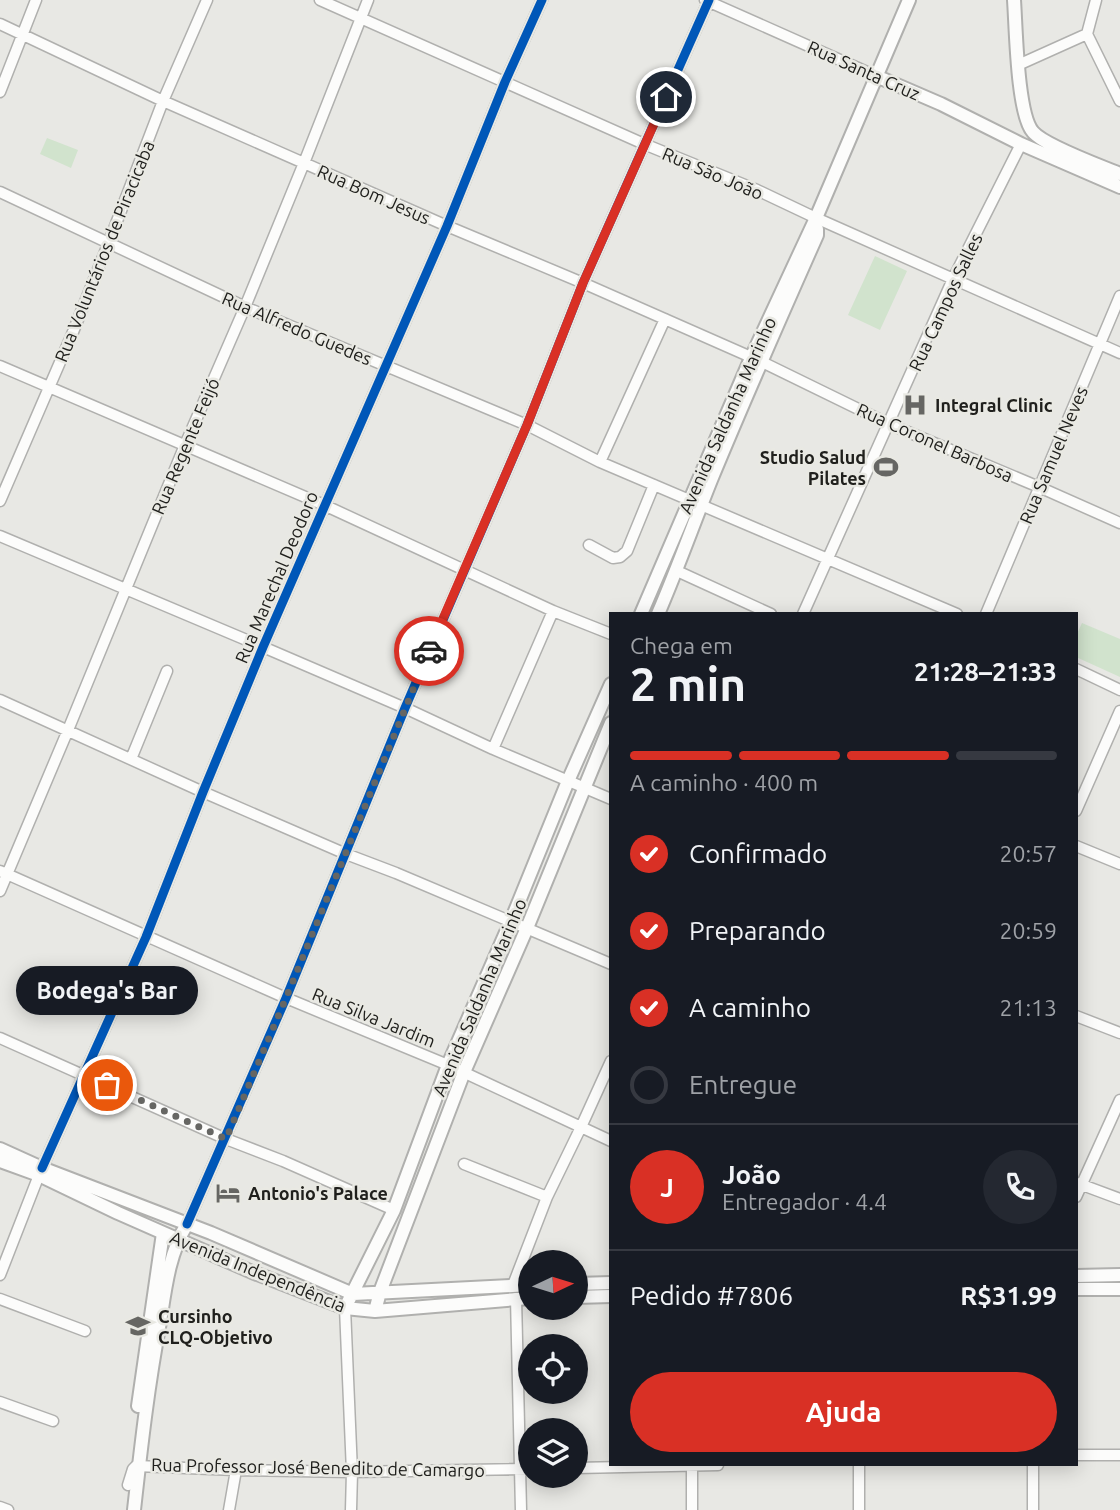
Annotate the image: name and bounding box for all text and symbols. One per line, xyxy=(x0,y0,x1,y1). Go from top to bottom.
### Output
street label: Rua Santa Cruz xyxy=(805,36,923,104)
pin xyxy=(636,67,696,127)
icon: home xyxy=(647,78,685,116)
street label: Rua Voluntários de Piracicaba xyxy=(50,137,158,365)
street label: Rua São João xyxy=(660,143,766,203)
street label: Rua Bom Jesus xyxy=(315,160,434,228)
street label: Rua Campos Salles xyxy=(904,230,986,374)
street label: Rua Alfredo Guedes xyxy=(219,287,375,369)
street label: Avenida Saldanha Marinho xyxy=(675,314,779,516)
street label: Rua Regente Feijó xyxy=(147,375,223,517)
street label: Rua Samuel Neves xyxy=(1015,383,1091,527)
hospital icon: Integral Clinic xyxy=(901,391,929,419)
place label: Integral Clinic xyxy=(935,395,1053,415)
street label: Rua Coronel Barbosa xyxy=(854,399,1016,485)
place label: Studio Salud Pilates xyxy=(760,447,866,488)
sports icon: Studio Salud Pilates xyxy=(872,453,900,481)
street label: Rua Marechal Deodoro xyxy=(231,488,321,666)
courier xyxy=(394,616,464,686)
icon: car xyxy=(410,632,448,670)
text: Chega em xyxy=(630,633,733,658)
text: 21:28–21:33 xyxy=(914,657,1057,686)
text: 2 min xyxy=(630,658,746,710)
text: A caminho · 400 m xyxy=(630,770,818,795)
icon: check xyxy=(630,835,668,873)
text: Confirmado xyxy=(689,839,827,868)
text: 20:57 xyxy=(999,841,1057,866)
street label: Avenida Saldanha Marinho xyxy=(428,895,530,1099)
icon: check xyxy=(630,912,668,950)
text: Preparando xyxy=(689,916,826,945)
text: 20:59 xyxy=(999,918,1057,943)
callout: Bodega's Bar xyxy=(16,966,198,1015)
text: Bodega's Bar xyxy=(37,978,177,1003)
street label: Rua Silva Jardim xyxy=(310,983,438,1051)
icon: check xyxy=(630,989,668,1027)
text: A caminho xyxy=(689,993,811,1022)
text: 21:13 xyxy=(999,995,1057,1020)
pin xyxy=(77,1055,137,1115)
icon: bag xyxy=(88,1066,126,1104)
text: Entregue xyxy=(689,1070,797,1099)
button: phone xyxy=(983,1150,1057,1224)
text: João xyxy=(722,1160,781,1189)
text: J xyxy=(660,1173,674,1202)
hotel icon: Antonio's Palace xyxy=(214,1179,242,1207)
place label: Antonio's Palace xyxy=(248,1183,388,1203)
text: Entregador · 4.4 xyxy=(722,1189,887,1214)
street label: Avenida Independência xyxy=(167,1227,349,1315)
north arrow xyxy=(518,1250,588,1320)
map controls xyxy=(518,1250,588,1488)
text: Pedido #7806 xyxy=(630,1281,793,1310)
text: R$31.99 xyxy=(960,1281,1057,1310)
place label: Cursinho CLQ-Objetivo xyxy=(158,1306,273,1347)
school or university icon: Cursinho CLQ-Objetivo xyxy=(124,1312,152,1340)
button: locate xyxy=(518,1334,588,1404)
button: Ajuda xyxy=(630,1372,1057,1452)
button: layers xyxy=(518,1418,588,1488)
street label: Rua Professor José Benedito de Camargo xyxy=(151,1454,485,1480)

